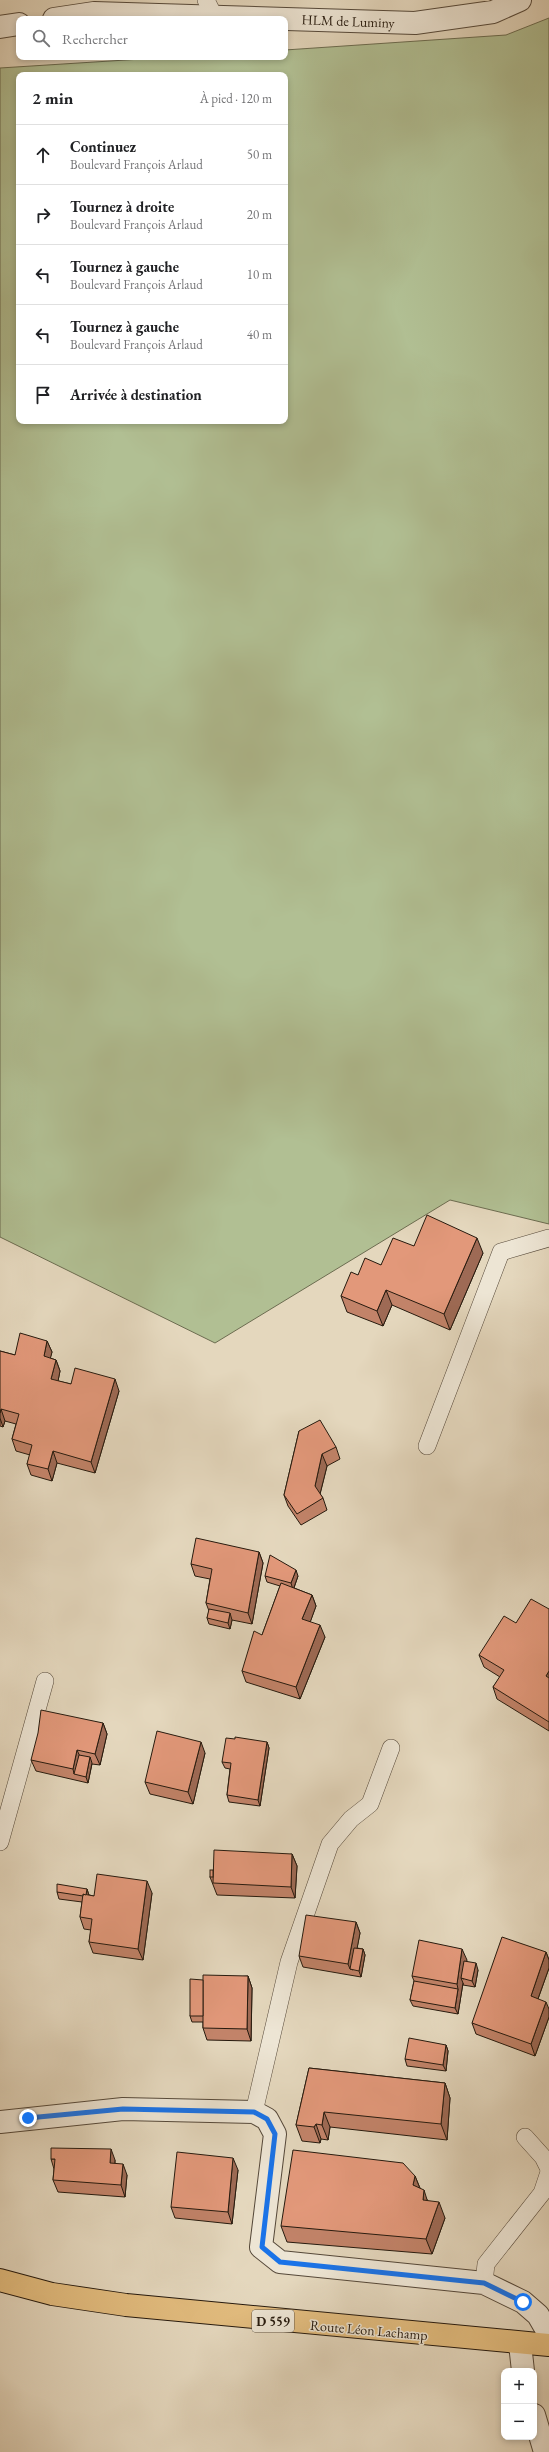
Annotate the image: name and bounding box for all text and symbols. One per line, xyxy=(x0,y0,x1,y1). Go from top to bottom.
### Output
street label: HLM de Luminy xyxy=(301,10,396,32)
search box xyxy=(16,16,288,60)
icon: search xyxy=(30,27,52,49)
text: Rechercher xyxy=(62,29,128,48)
text: 2 min xyxy=(32,87,73,109)
text: À pied · 120 m xyxy=(200,90,272,107)
text: Continuez xyxy=(70,137,136,156)
icon: ahead xyxy=(32,144,54,166)
text: 50 m xyxy=(247,146,272,163)
text: Boulevard François Arlaud xyxy=(70,156,203,173)
text: Tournez à droite xyxy=(70,197,174,216)
icon: right xyxy=(32,204,54,226)
text: 20 m xyxy=(247,206,272,223)
text: Boulevard François Arlaud xyxy=(70,216,203,233)
text: Tournez à gauche xyxy=(70,257,179,276)
icon: left xyxy=(32,264,54,286)
text: 10 m xyxy=(247,266,272,283)
text: Boulevard François Arlaud xyxy=(70,276,203,293)
text: Tournez à gauche xyxy=(70,317,179,336)
icon: left xyxy=(32,324,54,346)
text: 40 m xyxy=(247,326,272,343)
text: Boulevard François Arlaud xyxy=(70,336,203,353)
icon: arrive xyxy=(32,384,54,406)
text: Arrivée à destination xyxy=(70,385,202,404)
route end xyxy=(19,2109,37,2127)
route start xyxy=(514,2293,532,2311)
road number: D 559 xyxy=(252,2310,294,2332)
street label: Route Léon Lachamp xyxy=(309,2316,429,2344)
map controls xyxy=(501,2368,537,2440)
button: + xyxy=(501,2368,537,2404)
button: − xyxy=(501,2404,537,2440)

